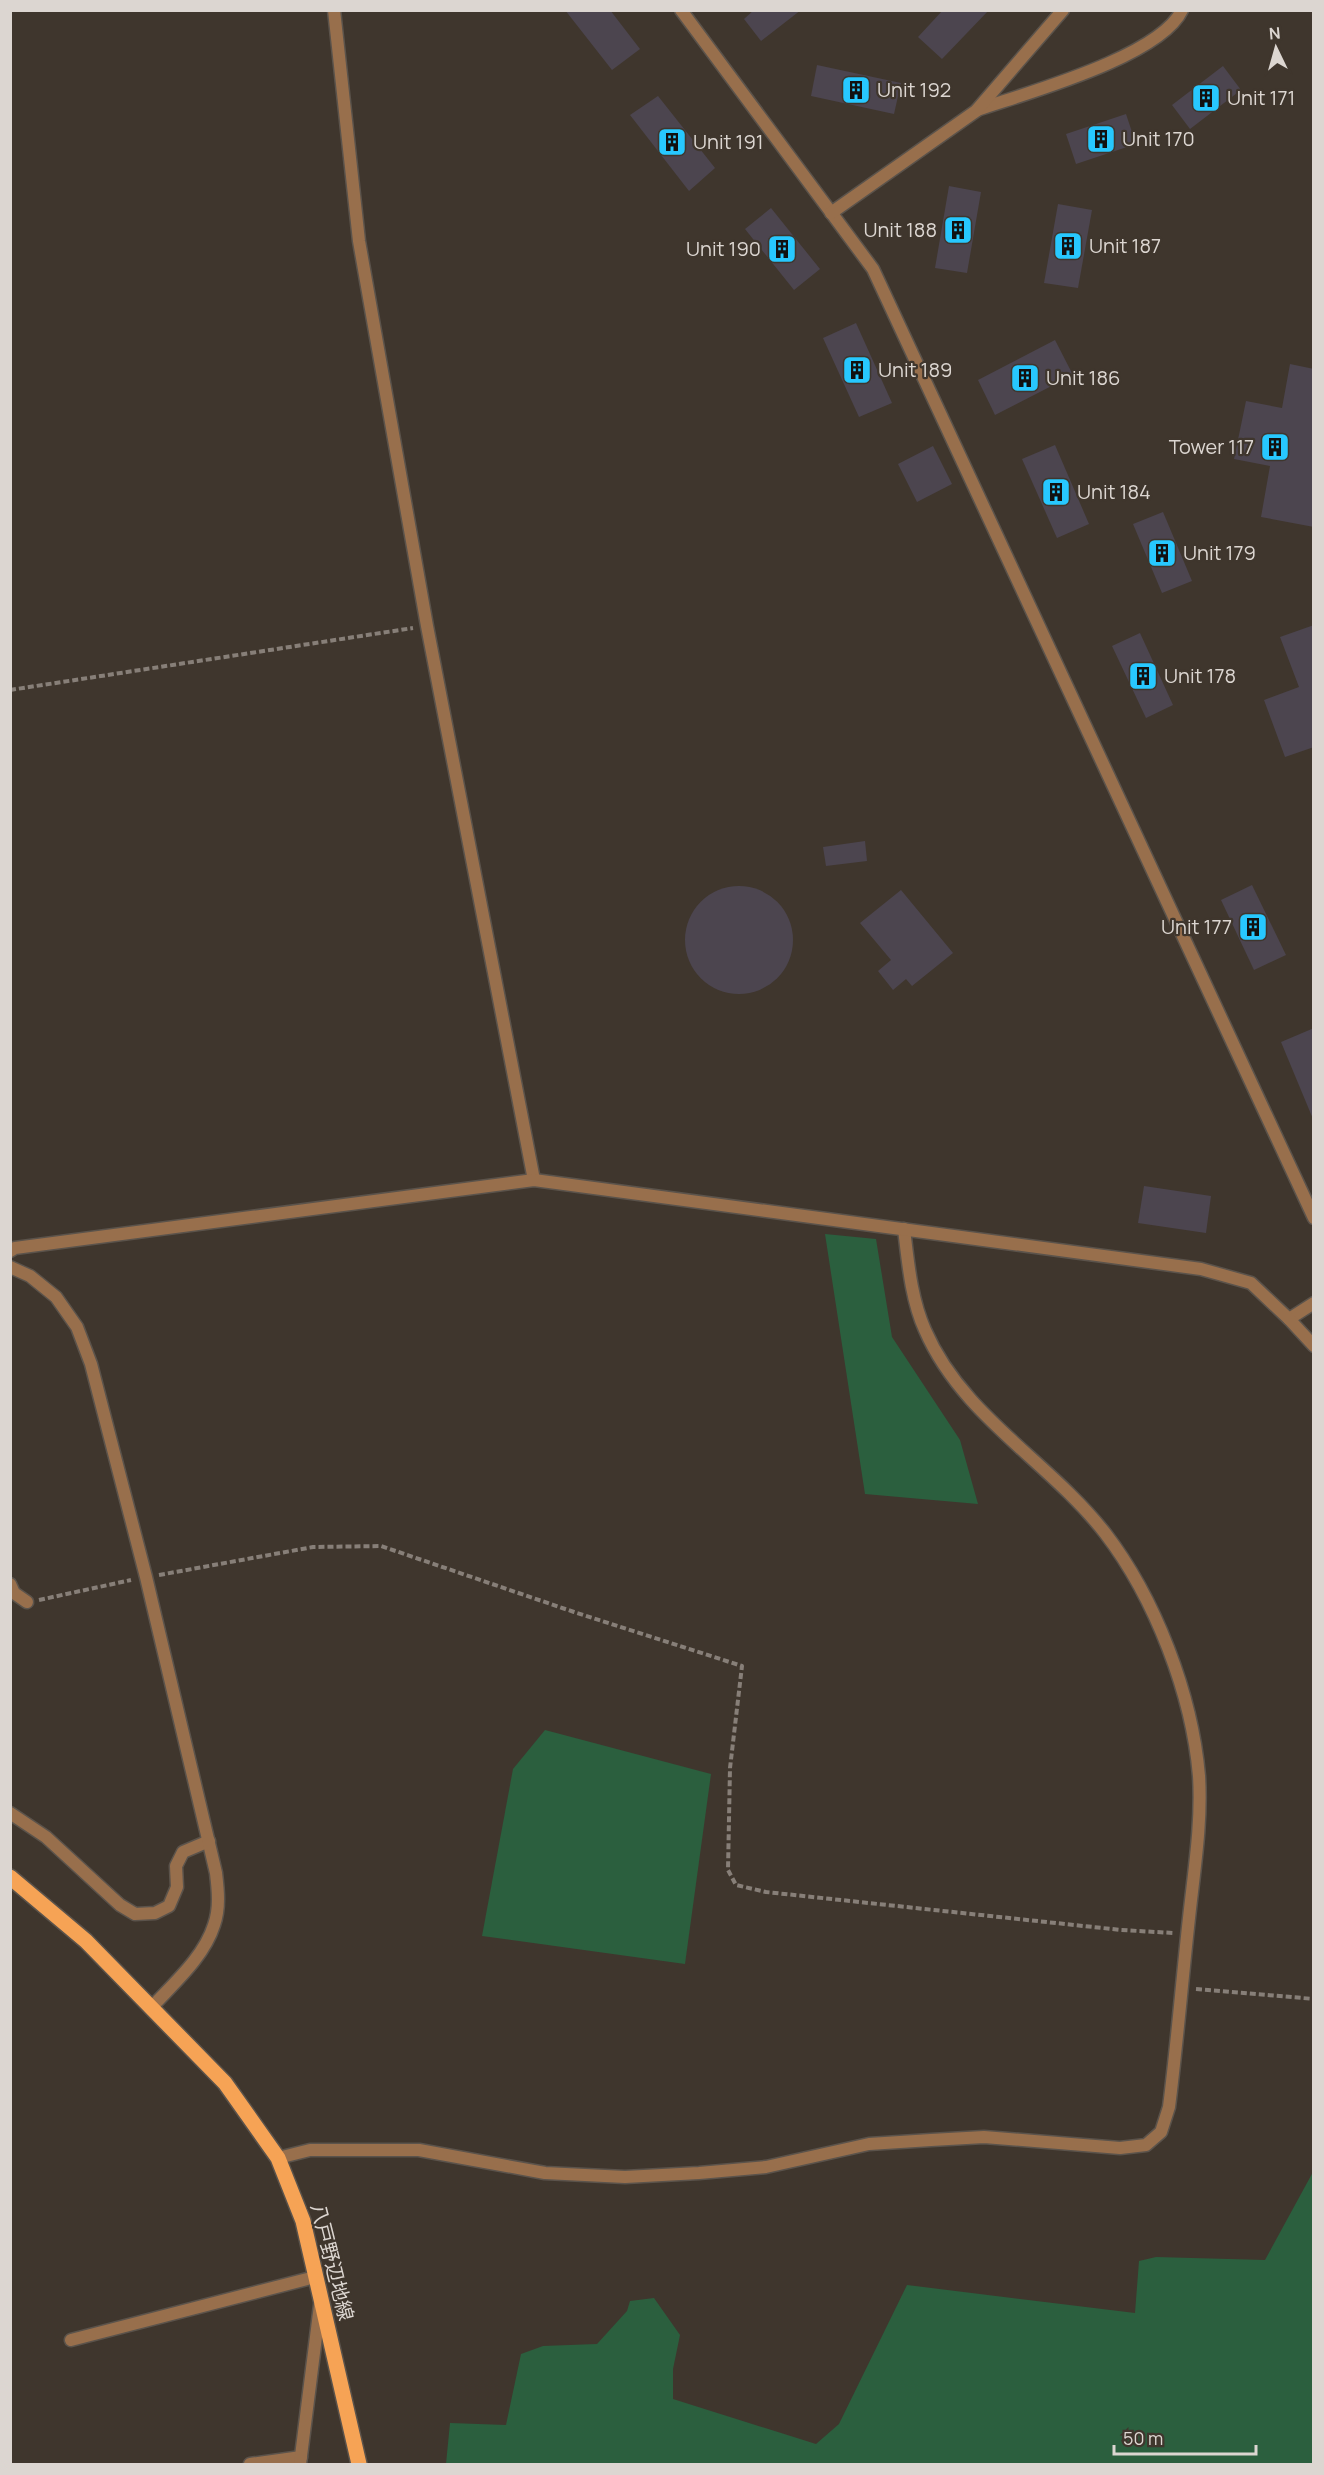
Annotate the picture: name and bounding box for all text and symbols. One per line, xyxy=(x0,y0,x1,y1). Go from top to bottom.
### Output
north arrow xyxy=(1246,18,1306,78)
text: N xyxy=(1268,22,1281,45)
building icon: Unit 192 xyxy=(840,74,872,106)
place label: Unit 192 xyxy=(877,76,951,103)
building icon: Unit 171 xyxy=(1190,82,1222,114)
place label: Unit 171 xyxy=(1227,84,1295,111)
building icon: Unit 170 xyxy=(1085,123,1117,155)
place label: Unit 170 xyxy=(1122,125,1195,152)
building icon: Unit 191 xyxy=(656,126,688,158)
place label: Unit 191 xyxy=(693,128,764,155)
building icon: Unit 188 xyxy=(942,214,974,246)
place label: Unit 188 xyxy=(863,216,937,243)
building icon: Unit 187 xyxy=(1052,230,1084,262)
place label: Unit 187 xyxy=(1089,232,1161,259)
building icon: Unit 190 xyxy=(766,233,798,265)
place label: Unit 190 xyxy=(686,235,761,262)
building icon: Unit 189 xyxy=(841,354,873,386)
place label: Unit 189 xyxy=(878,356,952,383)
building icon: Unit 186 xyxy=(1009,362,1041,394)
place label: Unit 186 xyxy=(1046,364,1120,391)
building icon: Tower 117 xyxy=(1259,431,1291,463)
place label: Tower 117 xyxy=(1169,433,1254,460)
building icon: Unit 184 xyxy=(1040,476,1072,508)
place label: Unit 184 xyxy=(1077,478,1151,505)
building icon: Unit 179 xyxy=(1146,537,1178,569)
place label: Unit 179 xyxy=(1183,539,1256,566)
building icon: Unit 178 xyxy=(1127,660,1159,692)
place label: Unit 178 xyxy=(1164,662,1236,689)
building icon: Unit 177 xyxy=(1237,911,1269,943)
place label: Unit 177 xyxy=(1161,913,1232,940)
street label: 八戸野辺地線 xyxy=(305,2200,360,2323)
scale bar xyxy=(1114,2418,1256,2456)
text: 50 m xyxy=(1123,2426,1163,2450)

